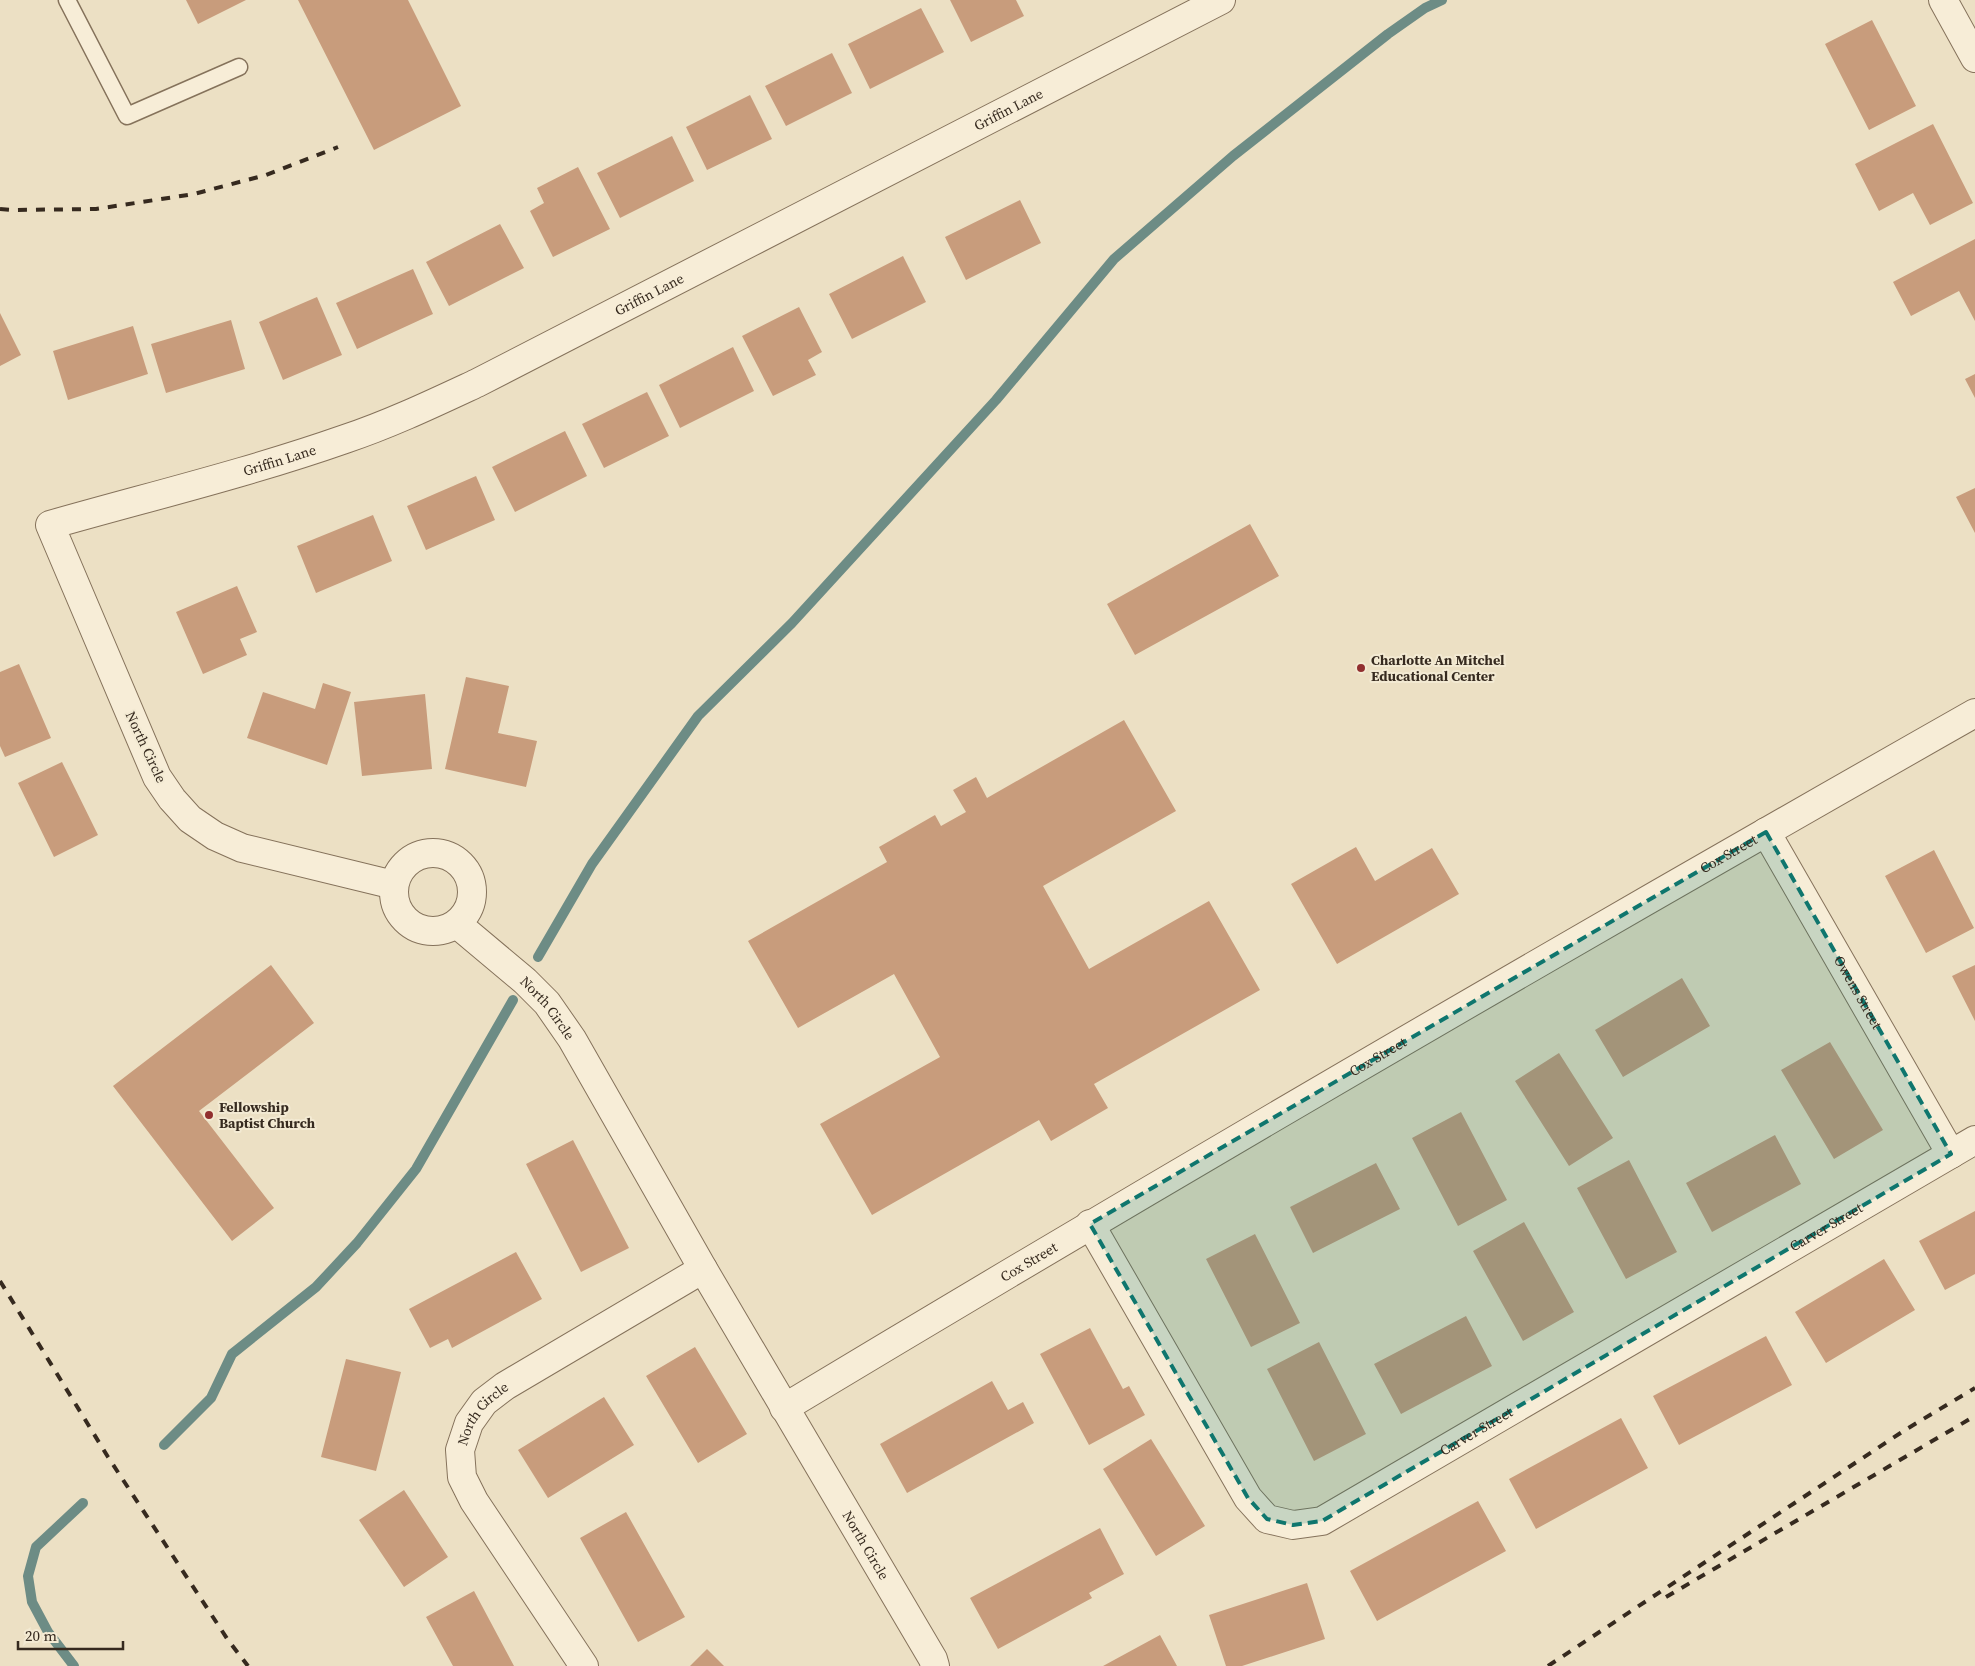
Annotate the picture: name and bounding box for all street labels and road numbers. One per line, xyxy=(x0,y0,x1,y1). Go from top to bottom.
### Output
street label: Griffin Lane xyxy=(970,83,1046,136)
street label: Griffin Lane xyxy=(611,268,687,320)
street label: Griffin Lane xyxy=(241,440,319,481)
street label: North Circle xyxy=(121,708,171,786)
street label: Cox Street xyxy=(1696,829,1761,878)
street label: Owens Street xyxy=(1829,952,1887,1033)
street label: North Circle xyxy=(516,972,580,1044)
street label: Cox Street xyxy=(1345,1032,1410,1081)
street label: Carver Street xyxy=(1786,1198,1866,1256)
street label: Cox Street xyxy=(996,1237,1061,1287)
street label: North Circle xyxy=(452,1377,512,1448)
street label: Carver Street xyxy=(1436,1402,1517,1460)
street label: North Circle xyxy=(838,1507,894,1583)

